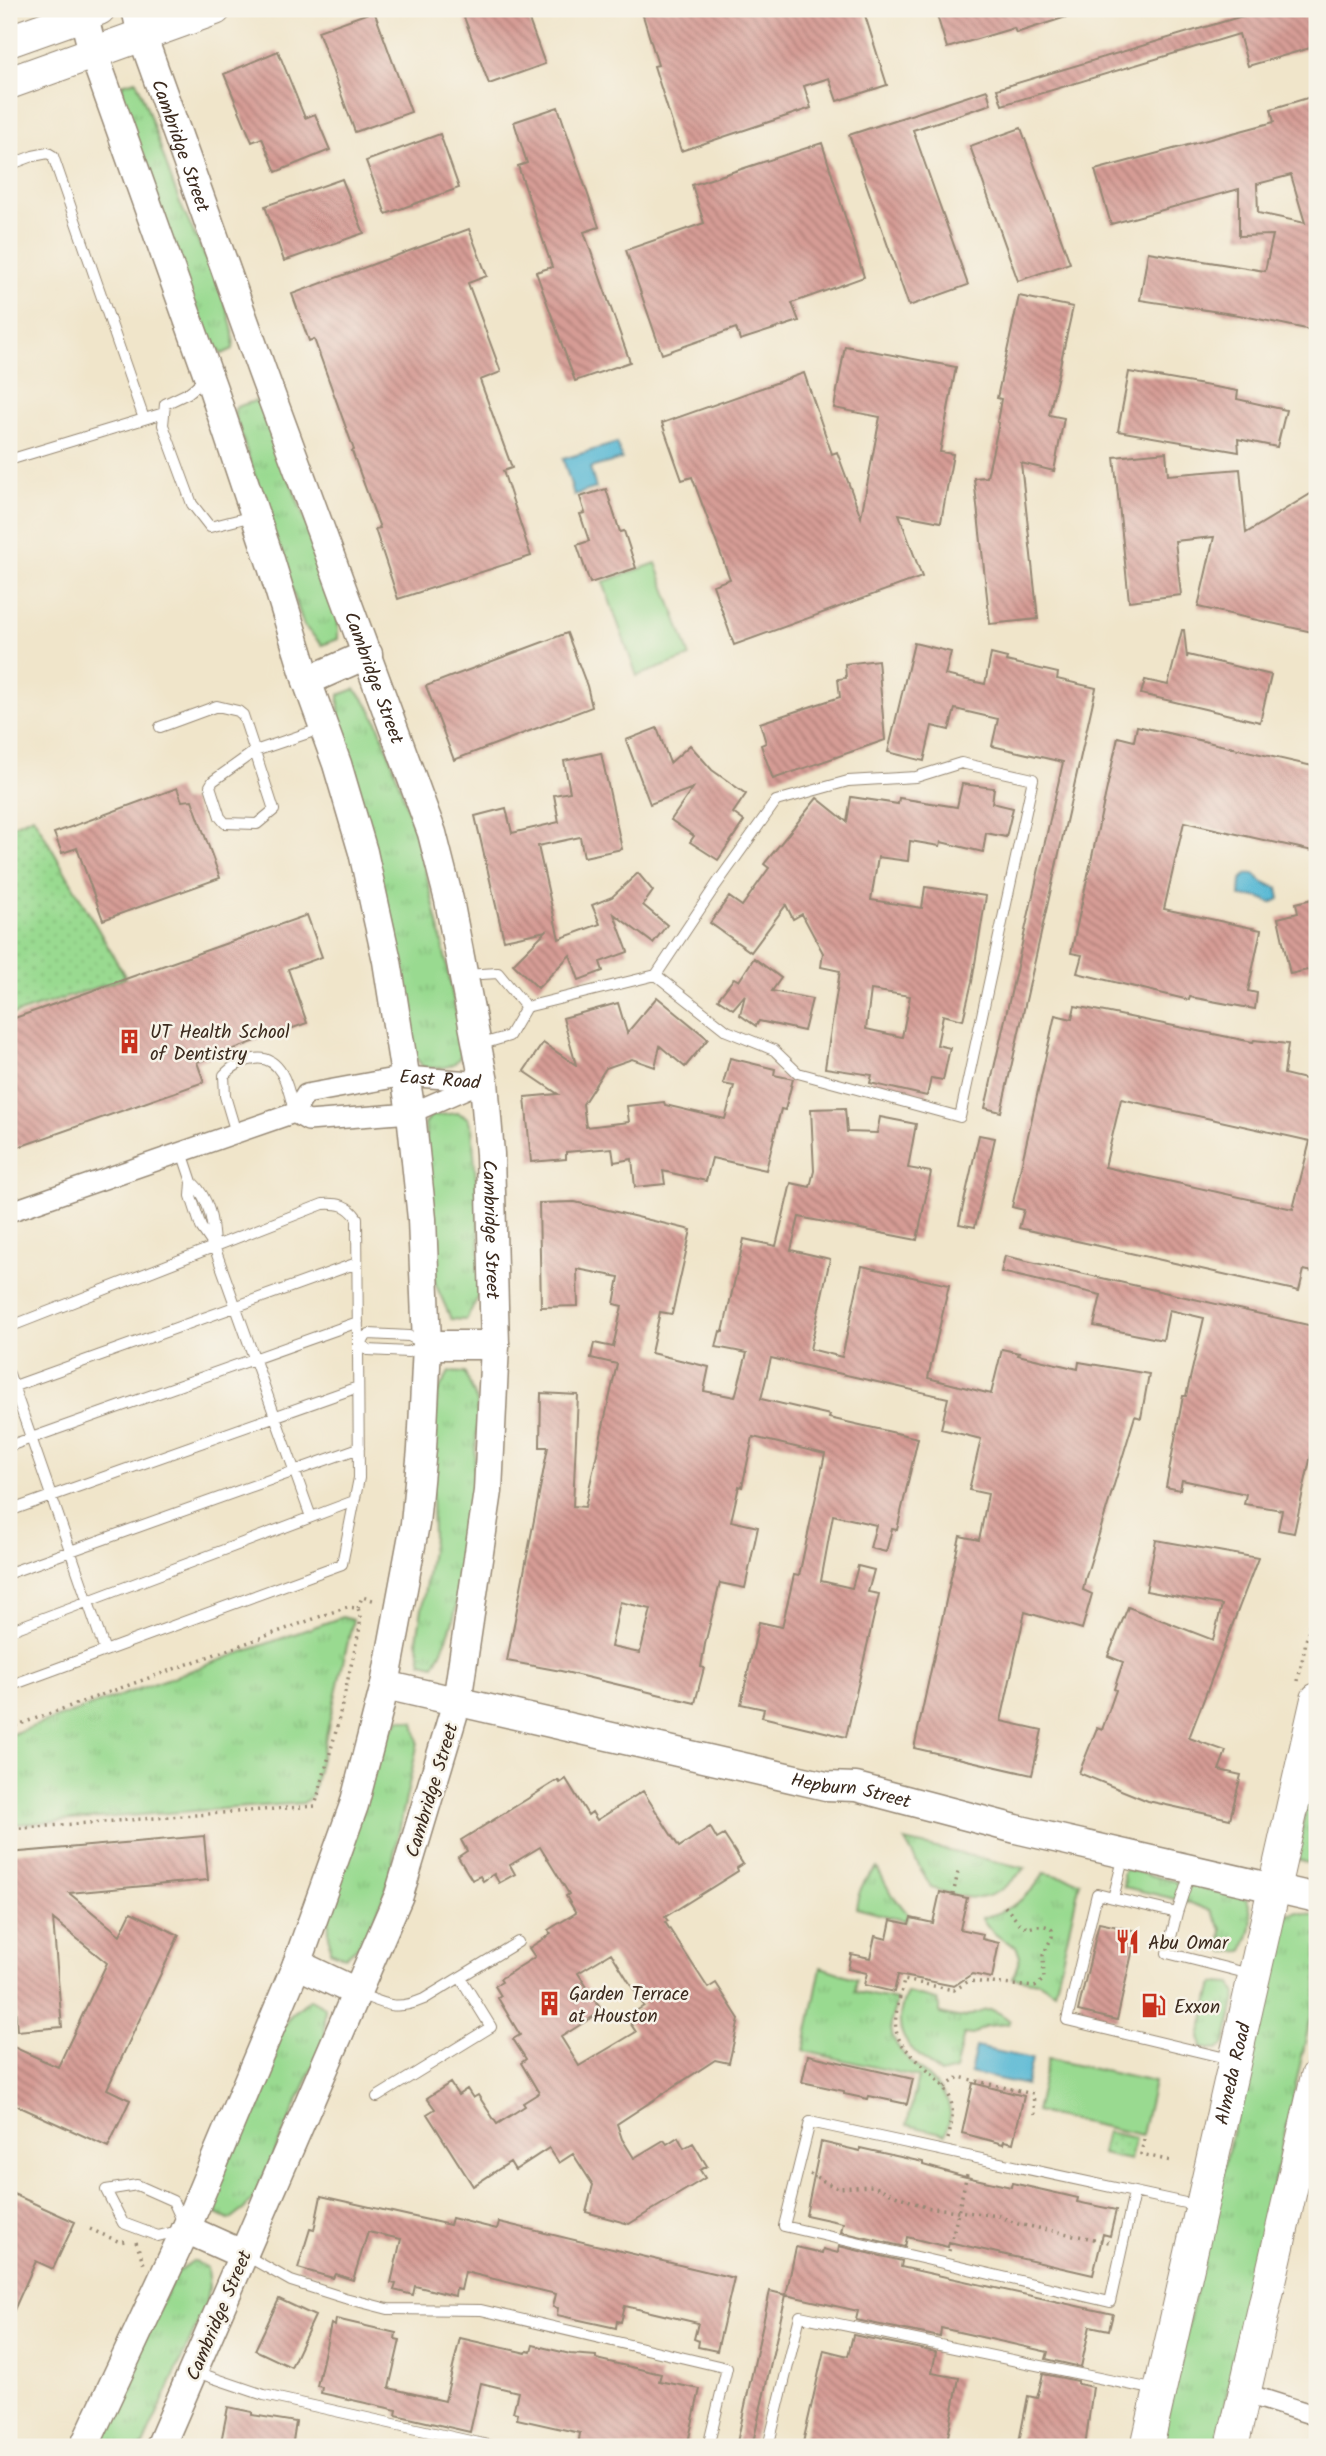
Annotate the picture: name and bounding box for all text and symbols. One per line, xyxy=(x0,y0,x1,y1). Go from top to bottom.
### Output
street label: Cambridge Street xyxy=(142,76,217,217)
street label: Cambridge Street xyxy=(335,608,411,749)
place label: UT Health School of Dentistry xyxy=(150,1018,290,1070)
building icon: UT Health School of Dentistry xyxy=(116,1028,144,1056)
street label: East Road xyxy=(398,1063,482,1099)
street label: Cambridge Street xyxy=(473,1160,507,1300)
street label: Cambridge Street xyxy=(398,1719,468,1861)
street label: Hepburn Street xyxy=(788,1765,915,1818)
restaurant icon: Abu Omar xyxy=(1114,1928,1142,1956)
place label: Abu Omar xyxy=(1148,1929,1230,1959)
place label: Garden Terrace at Houston xyxy=(569,1980,689,2032)
building icon: Garden Terrace at Houston xyxy=(535,1990,563,2018)
fuel station icon: Exxon xyxy=(1140,1992,1168,2020)
place label: Exxon xyxy=(1174,1993,1220,2023)
street label: Almeda Road xyxy=(1208,2019,1260,2128)
street label: Cambridge Street xyxy=(179,2245,261,2386)

